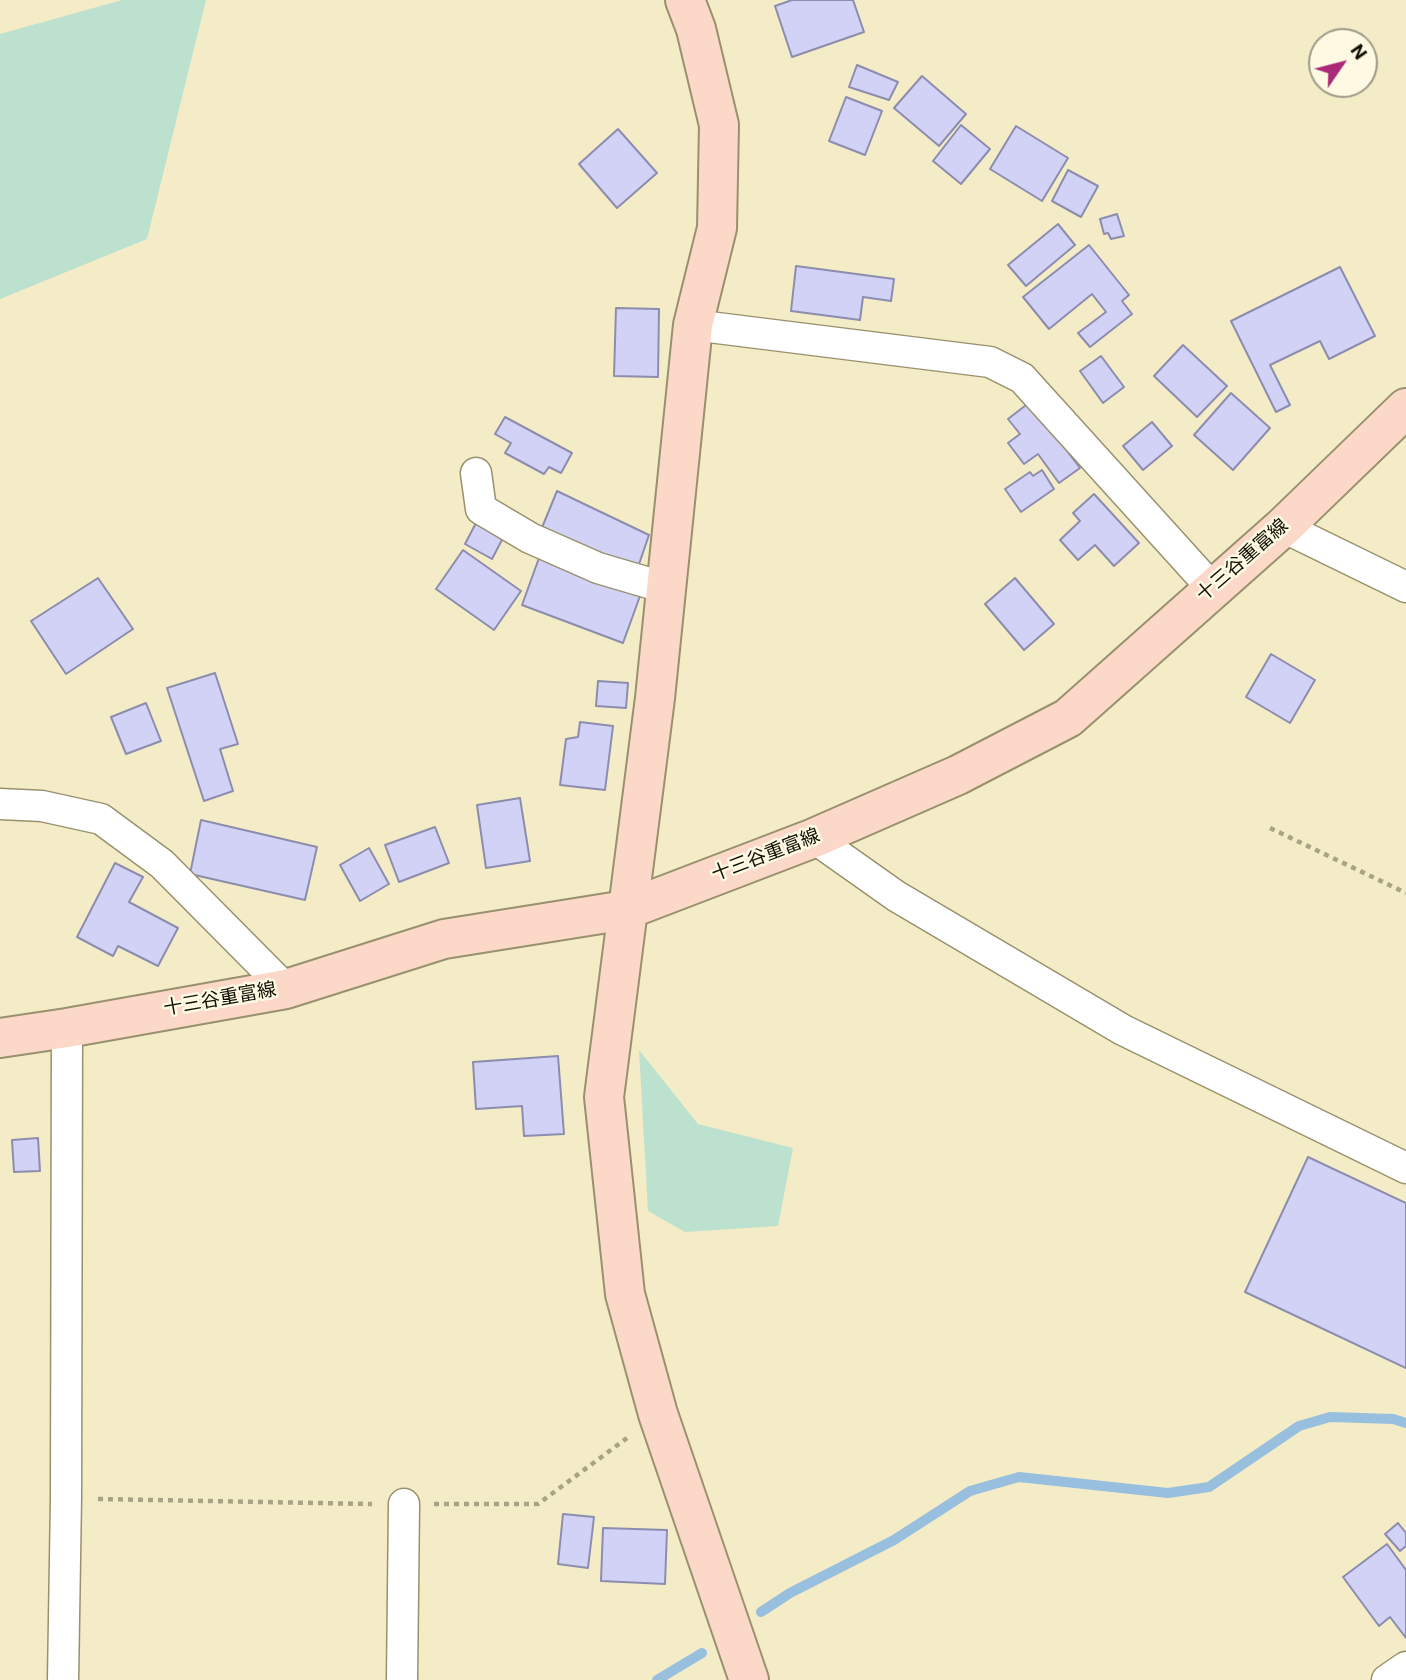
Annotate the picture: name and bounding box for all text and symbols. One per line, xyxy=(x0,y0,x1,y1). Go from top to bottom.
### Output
north arrow xyxy=(1308,28,1378,98)
text: N xyxy=(1346,40,1372,64)
street label: 十三谷重富線 xyxy=(1193,515,1293,607)
street label: 十三谷重富線 xyxy=(709,825,823,887)
street label: 十三谷重富線 xyxy=(162,979,278,1021)

